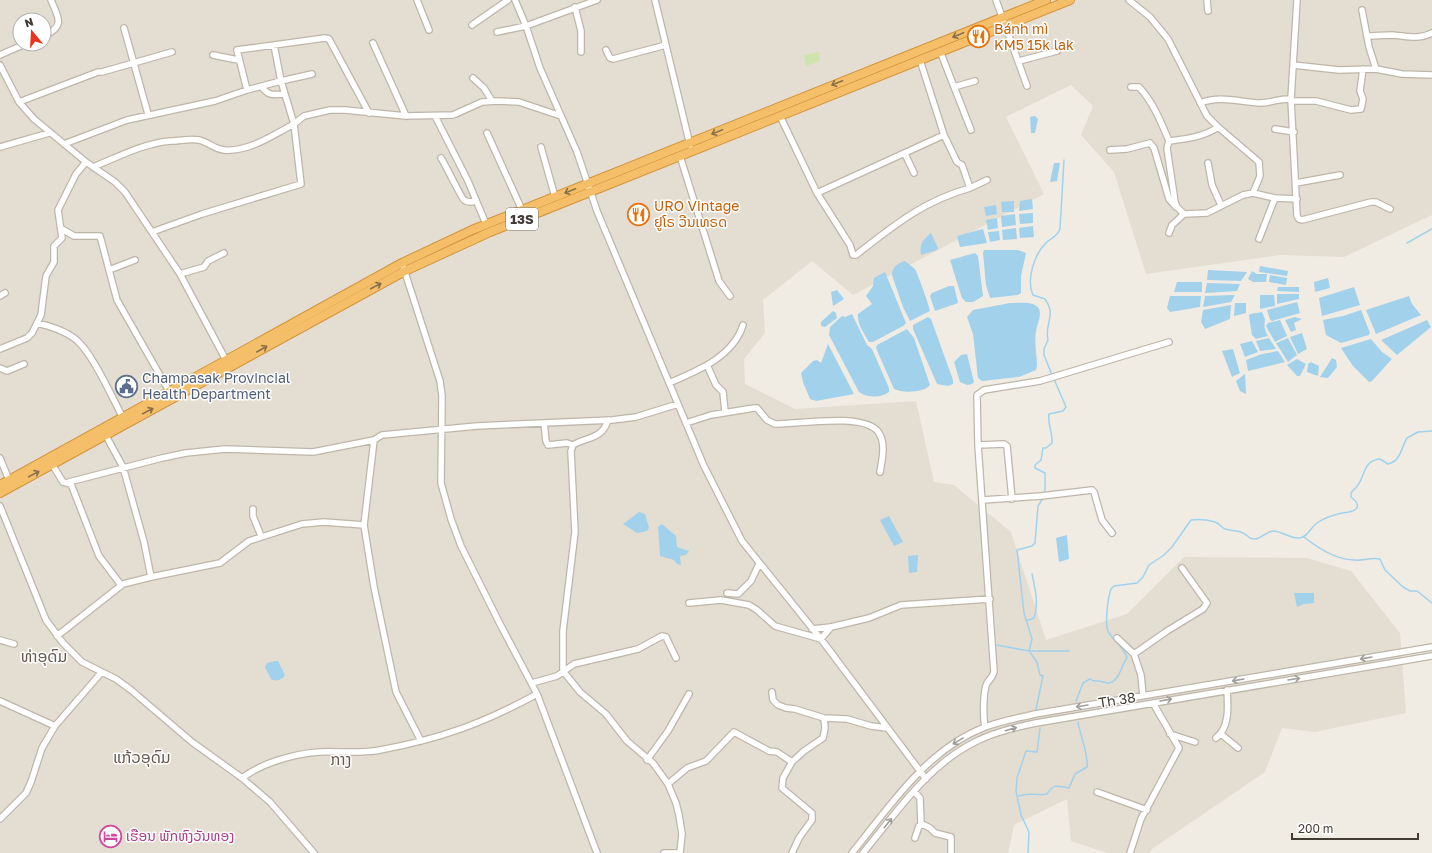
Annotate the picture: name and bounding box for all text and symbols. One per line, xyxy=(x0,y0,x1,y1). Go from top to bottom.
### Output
north arrow xyxy=(12,12,52,52)
text: N xyxy=(23,15,35,29)
place label: Bánh mì KM5 15k lak xyxy=(994,20,1074,53)
restaurant icon: Bánh mì KM5 15k lak xyxy=(966,24,992,50)
one-way arrow xyxy=(952,32,964,39)
one-way arrow xyxy=(832,80,844,88)
one-way arrow xyxy=(711,129,723,136)
one-way arrow xyxy=(564,187,576,195)
place label: URO Vintage ຢູໂຣ ວີນເທຣດ xyxy=(654,197,739,231)
restaurant icon: URO Vintage ຢູໂຣ ວີນເທຣດ xyxy=(626,201,652,227)
road number: 13S xyxy=(506,208,538,230)
one-way arrow xyxy=(370,282,382,289)
one-way arrow xyxy=(256,344,268,352)
place label: Champasak Provincial Health Department xyxy=(142,369,290,402)
public building icon: Champasak Provincial Health Department xyxy=(114,373,140,399)
one-way arrow xyxy=(142,407,154,415)
one-way arrow xyxy=(28,470,40,477)
district label: ທ່າອຸດົມ xyxy=(21,646,67,667)
one-way arrow xyxy=(1360,654,1373,662)
one-way arrow xyxy=(1287,675,1300,683)
one-way arrow xyxy=(1232,676,1245,684)
street label: Th 38 xyxy=(1097,688,1137,711)
one-way arrow xyxy=(1159,696,1172,704)
one-way arrow xyxy=(1076,702,1089,710)
one-way arrow xyxy=(1004,725,1017,732)
one-way arrow xyxy=(952,738,964,746)
district label: ແກ້ວອຸດົມ xyxy=(113,747,171,768)
district label: ກາງ xyxy=(331,749,351,769)
scale bar xyxy=(1292,815,1418,841)
one-way arrow xyxy=(883,817,892,828)
text: 200 m xyxy=(1298,821,1333,836)
hotel icon: ເຮືອນ ພັກຫົງວັນທອງ xyxy=(98,823,124,849)
place label: ເຮືອນ ພັກຫົງວັນທອງ xyxy=(126,827,234,844)

